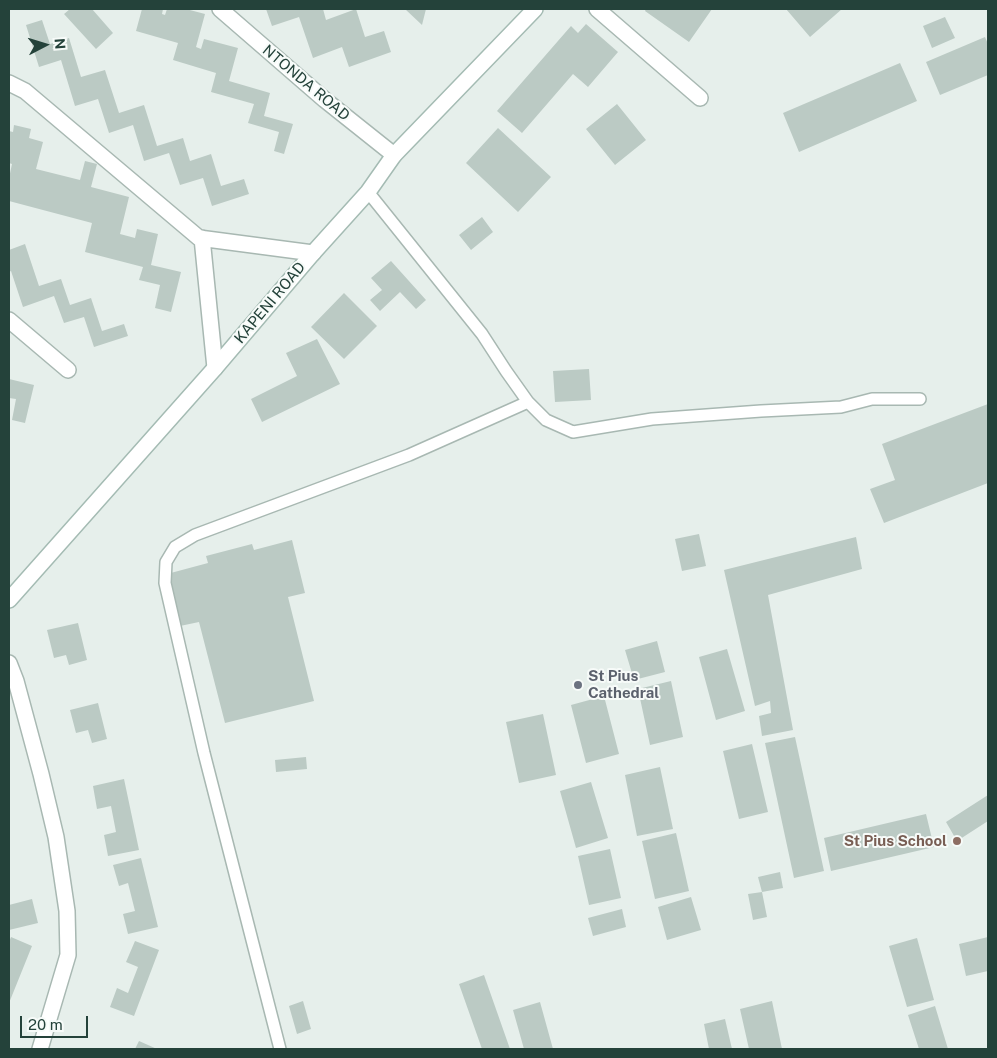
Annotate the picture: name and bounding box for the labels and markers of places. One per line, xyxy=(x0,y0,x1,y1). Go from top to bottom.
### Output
place label: St Pius Cathedral xyxy=(588,667,659,702)
marker: St Pius Cathedral xyxy=(572,679,584,691)
place label: St Pius School xyxy=(844,832,947,850)
marker: St Pius School xyxy=(951,835,963,847)

